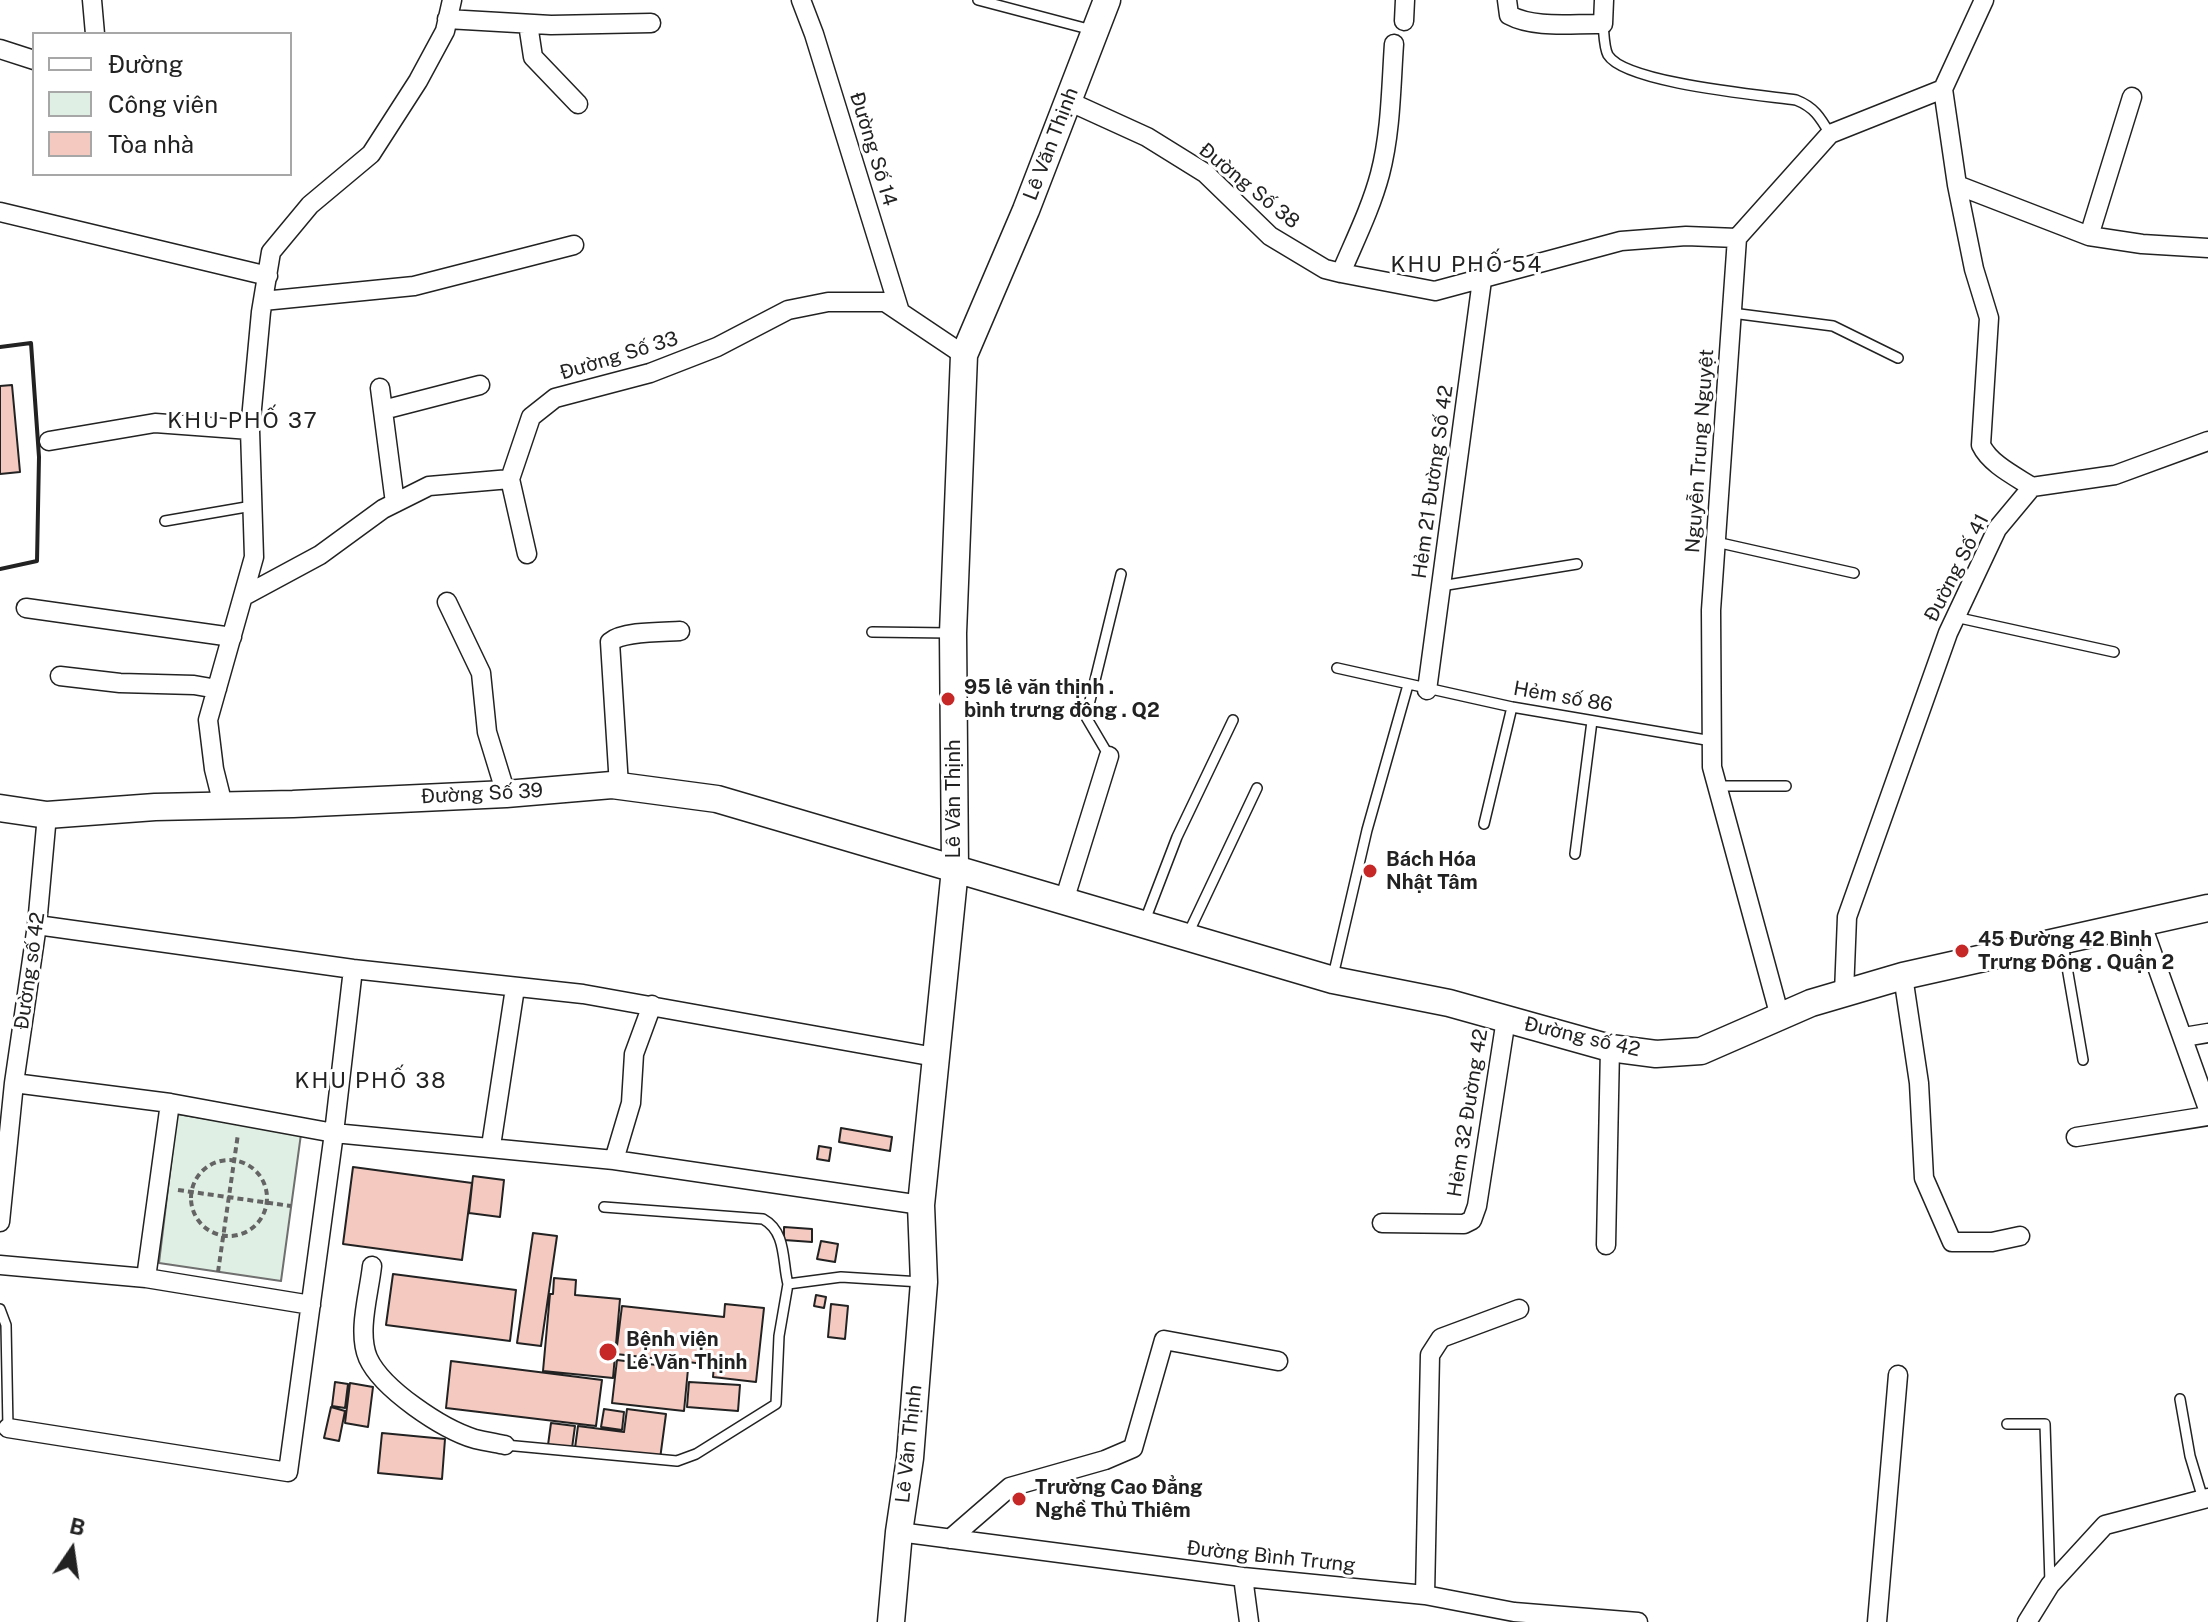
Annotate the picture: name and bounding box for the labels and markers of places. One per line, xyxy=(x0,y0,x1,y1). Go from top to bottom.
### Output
place label: 95 lê văn thịnh . bình trưng đông . Q2 xyxy=(964,676,1160,723)
marker: 95 lê văn thịnh . bình trưng đông . Q2 xyxy=(939,690,957,708)
place label: Bách Hóa Nhật Tâm xyxy=(1386,848,1478,895)
marker: Bách Hóa Nhật Tâm xyxy=(1361,862,1379,880)
place label: 45 Đường 42 Bình Trưng Đông . Quận 2 xyxy=(1978,928,2174,975)
marker: 45 Đường 42 Bình Trưng Đông . Quận 2 xyxy=(1953,942,1971,960)
place label: Bệnh viện Lê Văn Thịnh xyxy=(626,1328,747,1375)
marker: Bệnh viện Lê Văn Thịnh xyxy=(597,1341,619,1363)
place label: Trường Cao Đẳng Nghề Thủ Thiêm xyxy=(1035,1476,1203,1523)
marker: Trường Cao Đẳng Nghề Thủ Thiêm xyxy=(1010,1490,1028,1508)

